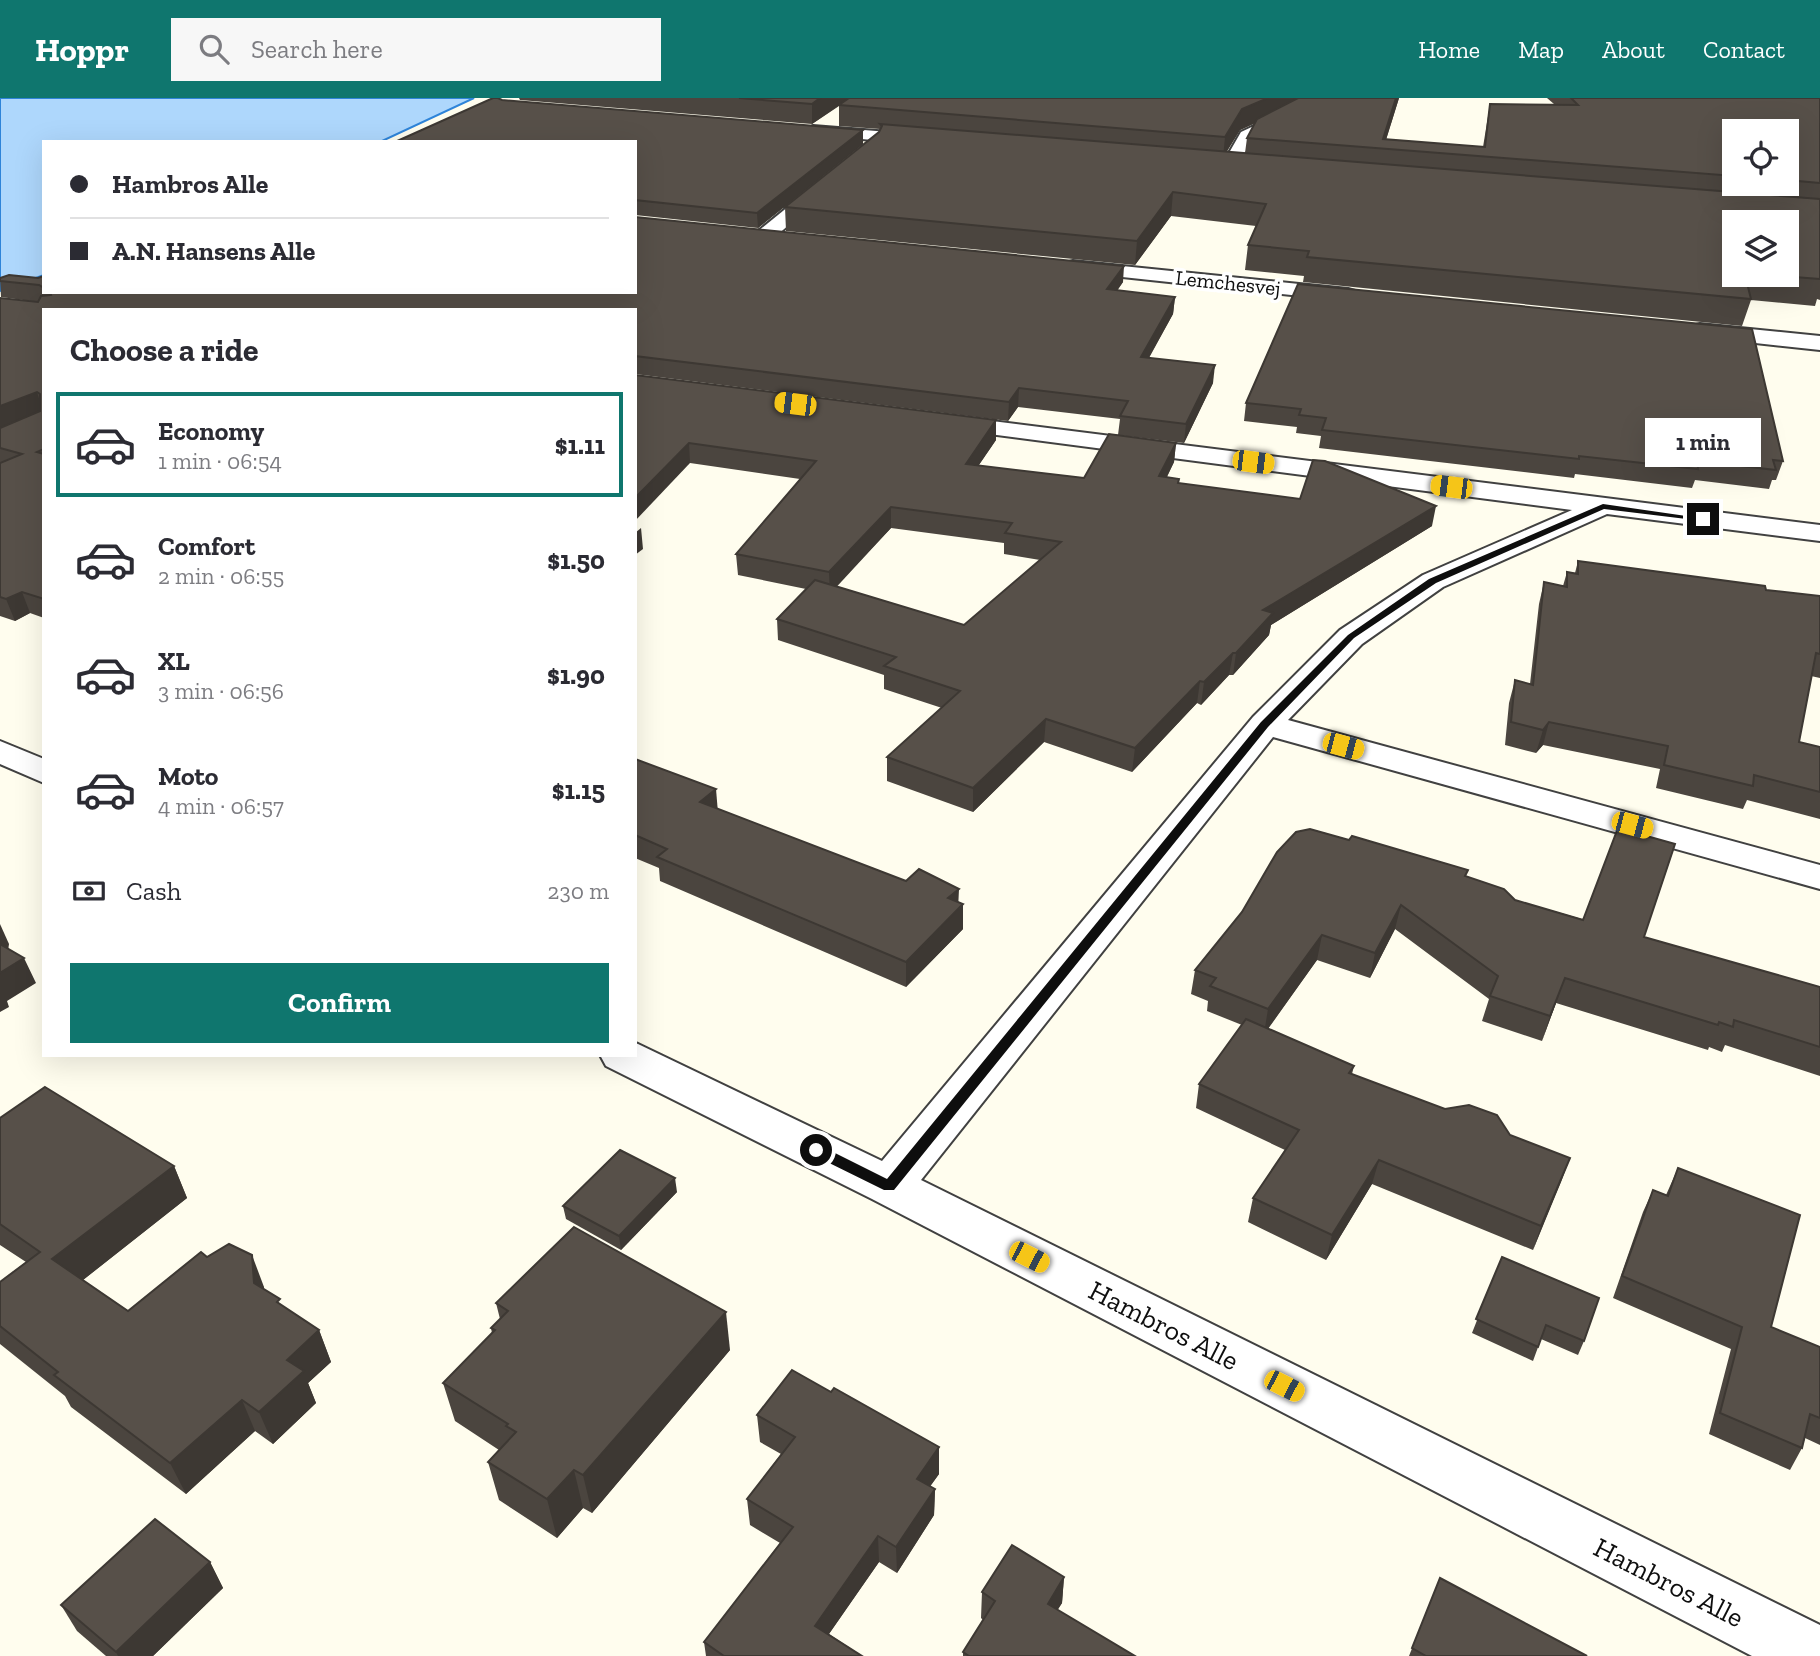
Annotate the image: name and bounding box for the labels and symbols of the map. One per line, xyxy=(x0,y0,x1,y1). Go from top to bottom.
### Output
street label: Lemchesvej xyxy=(1174,265,1282,301)
car xyxy=(773,391,818,417)
callout: 1 min xyxy=(1645,418,1761,466)
car xyxy=(1231,449,1276,475)
car xyxy=(1429,474,1474,500)
route end xyxy=(1687,503,1719,535)
car xyxy=(1320,730,1367,762)
car xyxy=(1609,809,1656,841)
route start xyxy=(800,1134,832,1166)
car xyxy=(1006,1238,1053,1276)
street label: Hambros Alle xyxy=(1083,1274,1244,1377)
car xyxy=(1261,1367,1308,1405)
street label: Hambros Alle xyxy=(1588,1531,1749,1634)

